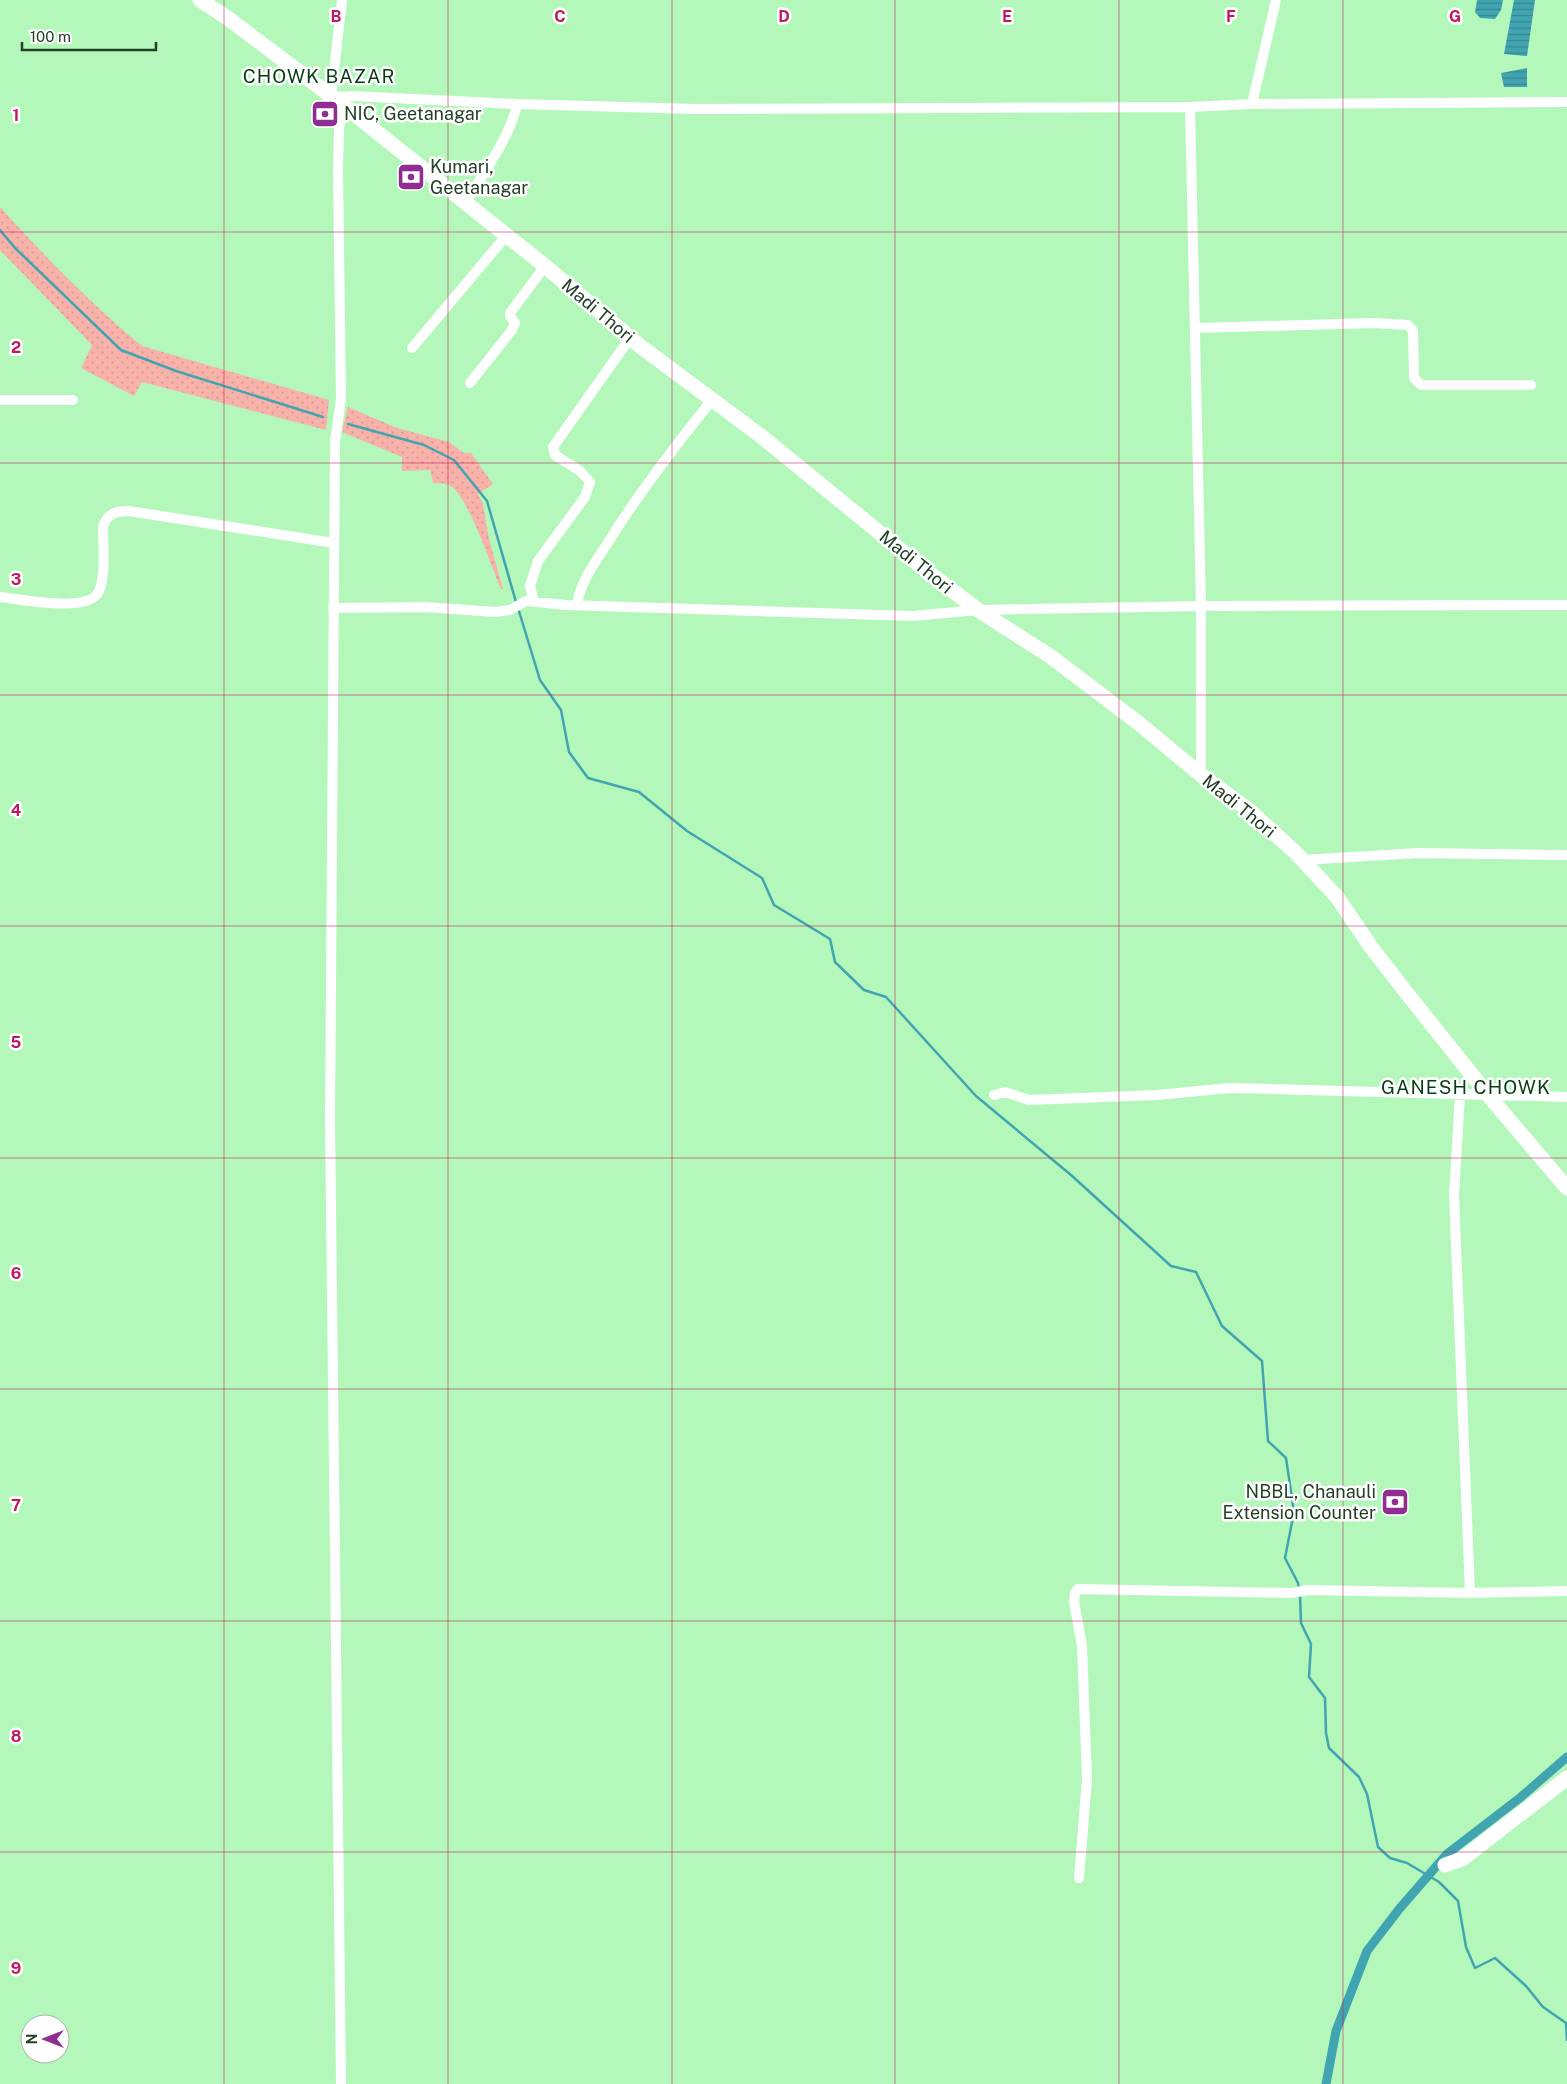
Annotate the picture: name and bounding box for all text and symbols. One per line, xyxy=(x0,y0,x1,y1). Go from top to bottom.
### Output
text: B xyxy=(331,7,342,26)
text: C xyxy=(554,7,566,26)
text: D xyxy=(778,7,790,26)
text: E xyxy=(1002,7,1012,26)
text: F xyxy=(1226,7,1236,26)
text: G xyxy=(1449,7,1461,26)
scale bar xyxy=(22,20,156,52)
text: 100 m xyxy=(30,28,71,45)
district label: CHOWK BAZAR xyxy=(243,65,395,87)
bank icon: NIC, Geetanagar xyxy=(310,99,340,129)
place label: NIC, Geetanagar xyxy=(344,103,482,124)
text: 1 xyxy=(13,106,19,125)
place label: Kumari, Geetanagar xyxy=(430,156,528,198)
bank icon: Kumari, Geetanagar xyxy=(396,162,426,192)
street label: Madi Thori xyxy=(558,274,639,347)
text: 2 xyxy=(11,338,21,357)
street label: Madi Thori xyxy=(875,526,957,598)
text: 3 xyxy=(11,570,21,589)
street label: Madi Thori xyxy=(1198,770,1280,842)
text: 4 xyxy=(11,801,22,820)
text: 5 xyxy=(11,1033,22,1052)
district label: GANESH CHOWK xyxy=(1381,1076,1551,1098)
text: 6 xyxy=(11,1264,21,1283)
place label: NBBL, Chanauli Extension Counter xyxy=(1222,1481,1376,1523)
bank icon: NBBL, Chanauli Extension Counter xyxy=(1380,1487,1410,1517)
text: 7 xyxy=(11,1496,21,1515)
text: 8 xyxy=(11,1727,22,1746)
text: 9 xyxy=(11,1959,21,1978)
north arrow xyxy=(20,2014,70,2064)
text: N xyxy=(24,2034,40,2044)

